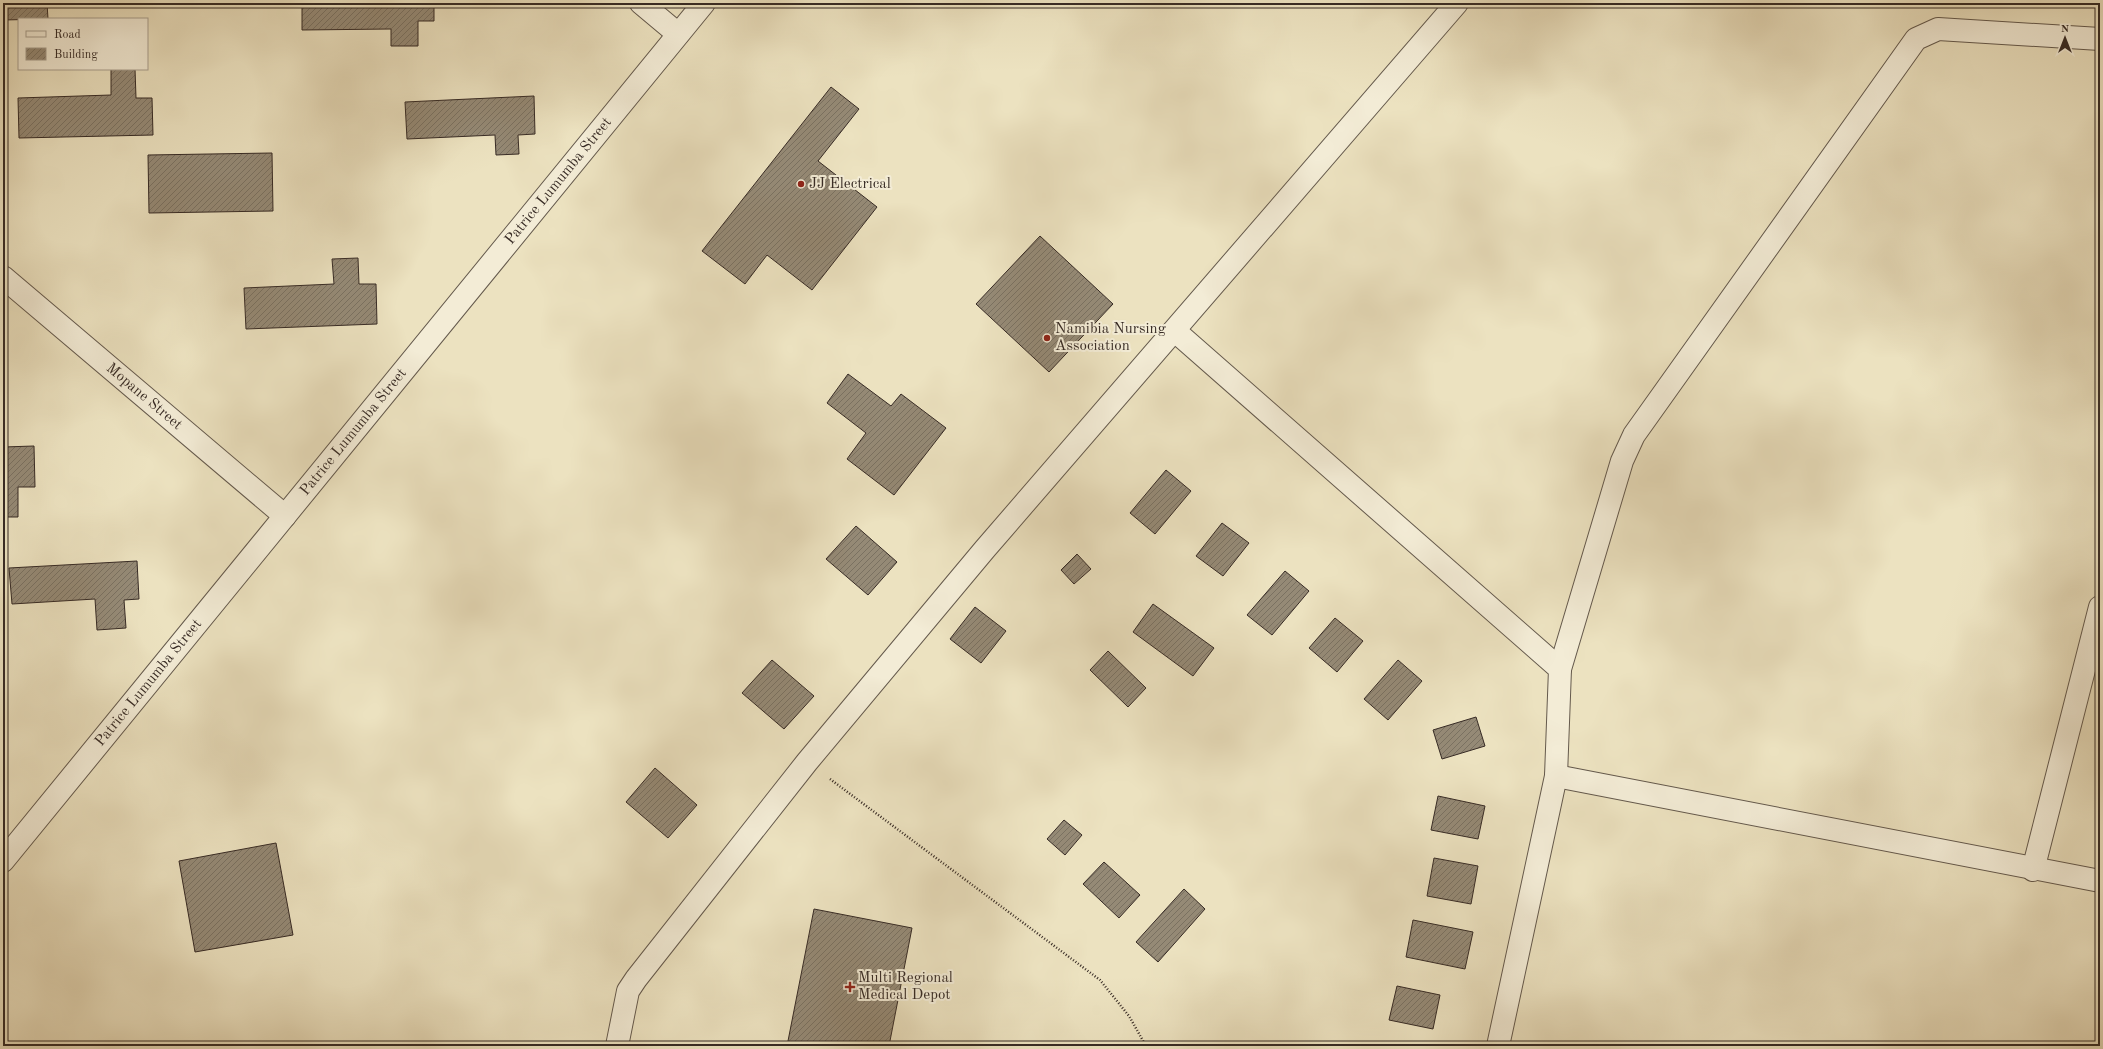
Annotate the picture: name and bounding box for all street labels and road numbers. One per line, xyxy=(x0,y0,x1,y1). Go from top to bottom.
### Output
street label: Patrice Lumumba Street xyxy=(502,115,615,247)
street label: Mopane Street xyxy=(103,360,185,433)
street label: Patrice Lumumba Street xyxy=(297,366,410,498)
street label: Patrice Lumumba Street xyxy=(92,617,205,749)

